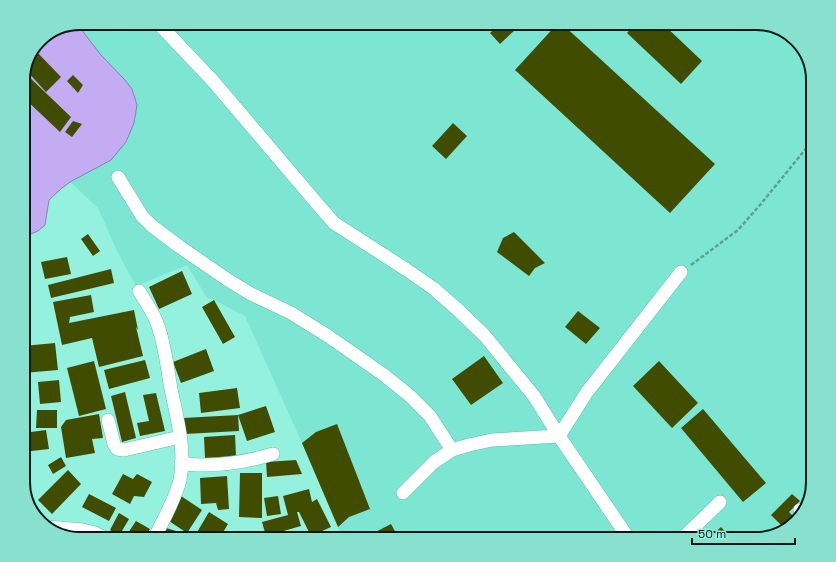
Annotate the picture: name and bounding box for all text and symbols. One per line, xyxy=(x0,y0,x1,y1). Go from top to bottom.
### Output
scale bar xyxy=(692,520,795,546)
text: 50 m xyxy=(698,526,726,542)

